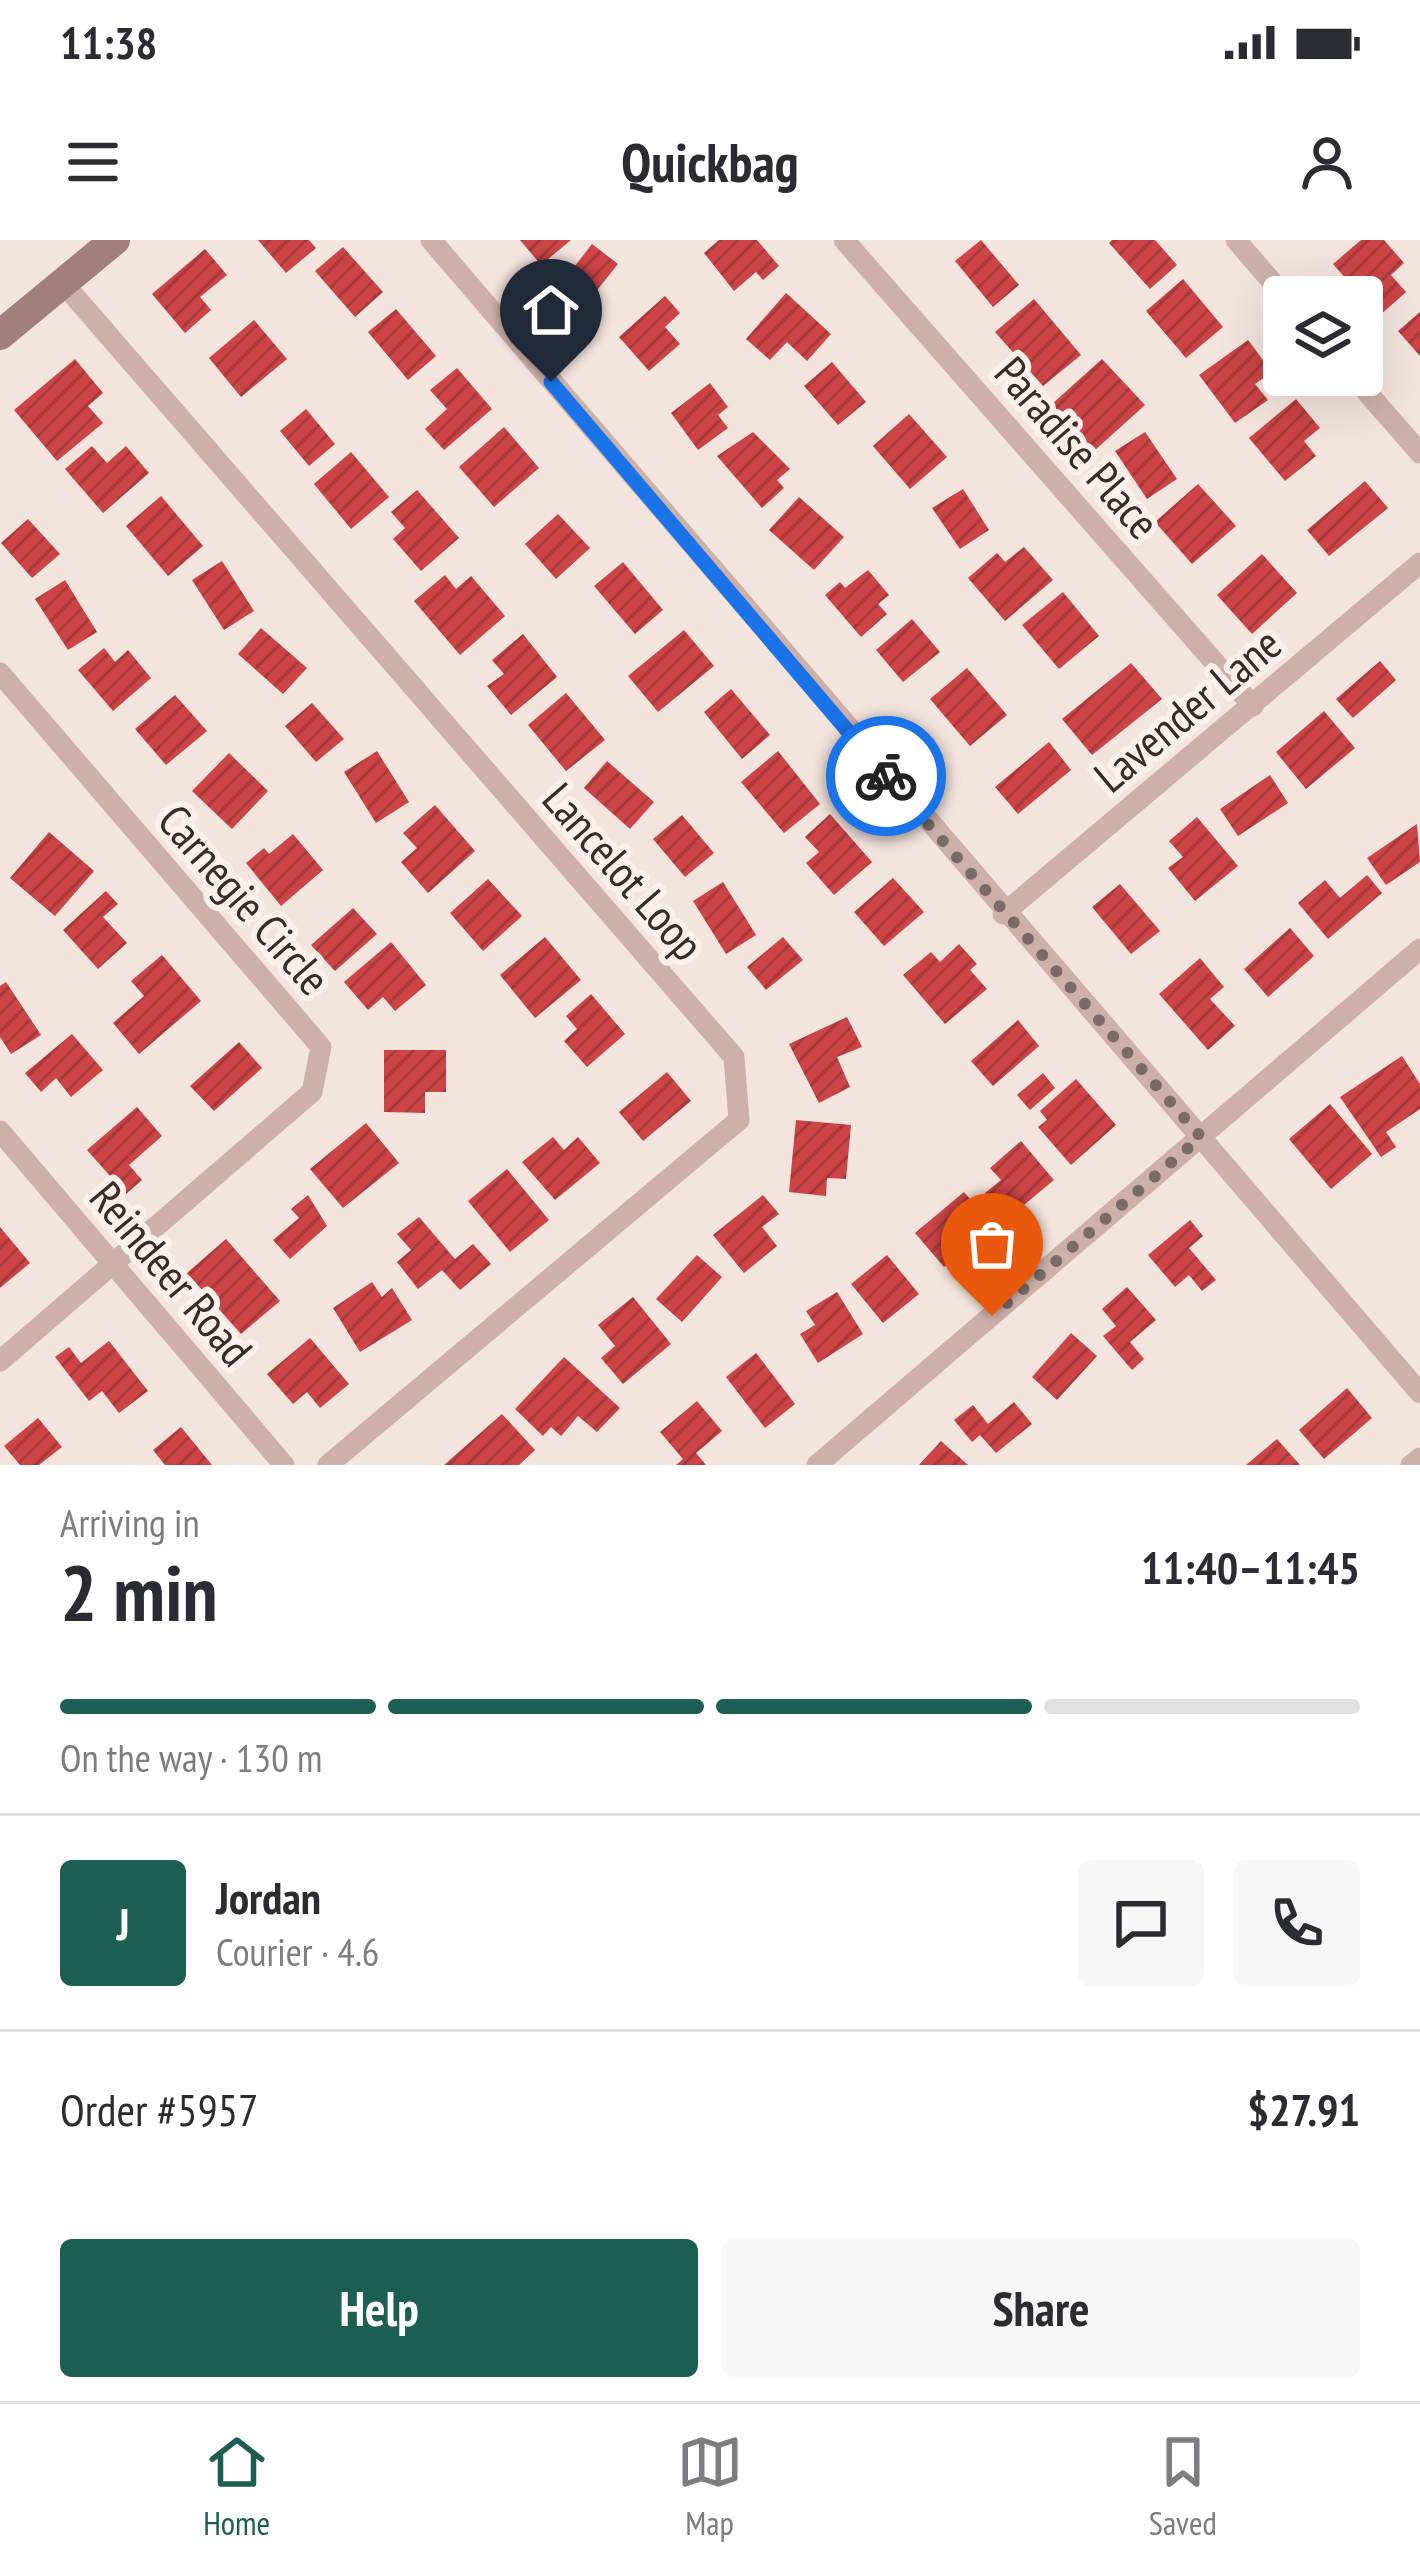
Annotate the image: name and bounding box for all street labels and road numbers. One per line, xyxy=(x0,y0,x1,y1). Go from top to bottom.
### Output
street label: Paradise Place xyxy=(983,344,1173,550)
street label: Lavender Lane xyxy=(1082,614,1292,804)
street label: Lancelot Loop xyxy=(531,770,717,972)
street label: Carnegie Circle xyxy=(147,792,343,1006)
street label: Reindeer Road xyxy=(78,1169,266,1377)

